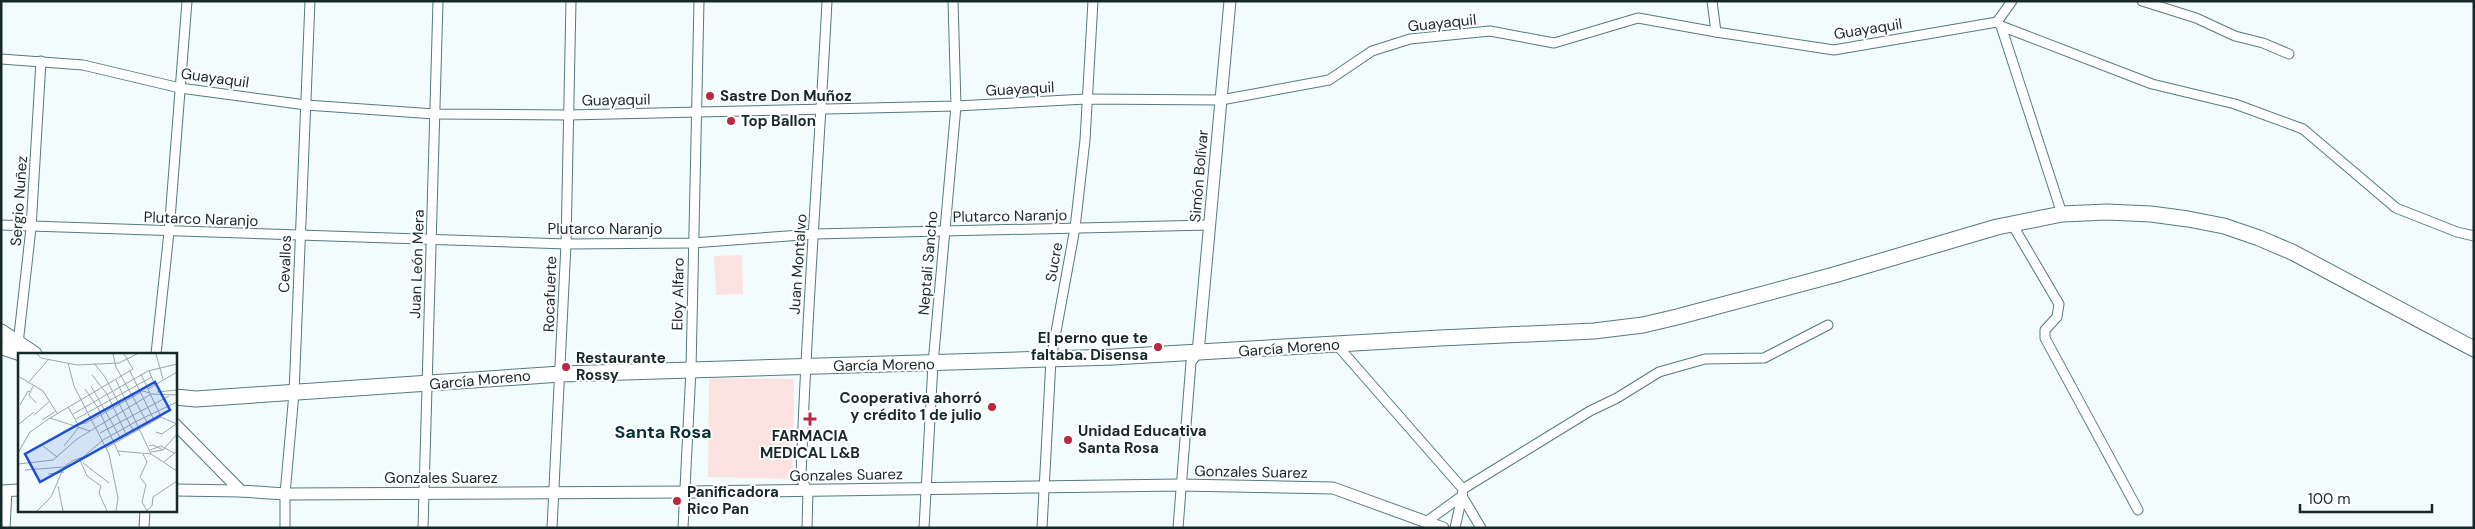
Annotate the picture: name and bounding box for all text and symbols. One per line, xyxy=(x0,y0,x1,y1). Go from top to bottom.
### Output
street label: Guayaquil xyxy=(1407,9,1477,37)
street label: Guayaquil xyxy=(1832,14,1904,44)
street label: Guayaquil xyxy=(179,63,251,93)
street label: Guayaquil xyxy=(985,77,1055,101)
place label: Sastre Don Muñoz xyxy=(720,86,852,106)
street label: Guayaquil xyxy=(581,89,651,111)
marker: Sastre Don Muñoz xyxy=(704,90,716,102)
place label: Top Ballon xyxy=(741,111,816,131)
marker: Top Ballon xyxy=(725,115,737,127)
street label: Simón Bolívar xyxy=(1185,128,1213,223)
street label: Sergio Nuñez xyxy=(6,155,32,247)
street label: Plutarco Naranjo xyxy=(952,205,1068,227)
street label: Plutarco Naranjo xyxy=(143,207,259,231)
street label: Juan León Mera xyxy=(405,209,429,319)
street label: Neptali Sancho xyxy=(913,210,943,316)
street label: Juan Montalvo xyxy=(785,213,811,315)
street label: Plutarco Naranjo xyxy=(548,219,663,239)
street label: Cevallos xyxy=(274,235,296,293)
street label: Sucre xyxy=(1041,241,1067,283)
street label: Rocafuerte xyxy=(539,256,561,332)
street label: Eloy Alfaro xyxy=(667,257,689,331)
place label: El perno que te faltaba. Disensa xyxy=(1031,328,1148,365)
street label: García Moreno xyxy=(1238,334,1341,362)
marker: El perno que te faltaba. Disensa xyxy=(1152,341,1164,353)
place label: Restaurante Rossy xyxy=(576,348,666,385)
inset map xyxy=(18,353,176,512)
street label: García Moreno xyxy=(833,354,935,376)
marker: Restaurante Rossy xyxy=(560,361,572,373)
street label: García Moreno xyxy=(428,366,532,394)
place label: Cooperativa ahorró y crédito 1 de julio xyxy=(839,388,982,425)
marker: Cooperativa ahorró y crédito 1 de julio xyxy=(986,401,998,413)
marker: FARMACIA MEDICAL L&B xyxy=(804,413,816,425)
district label: Santa Rosa xyxy=(614,420,712,444)
place label: Unidad Educativa Santa Rosa xyxy=(1078,421,1207,458)
place label: FARMACIA MEDICAL L&B xyxy=(760,426,860,463)
marker: Unidad Educativa Santa Rosa xyxy=(1062,434,1074,446)
street label: Gonzales Suarez xyxy=(1194,461,1308,483)
street label: Gonzales Suarez xyxy=(789,464,903,486)
street label: Gonzales Suarez xyxy=(384,468,498,488)
place label: Panificadora Rico Pan xyxy=(687,482,779,519)
scale bar xyxy=(2300,482,2432,514)
text: 100 m xyxy=(2308,489,2351,509)
marker: Panificadora Rico Pan xyxy=(671,495,683,507)

